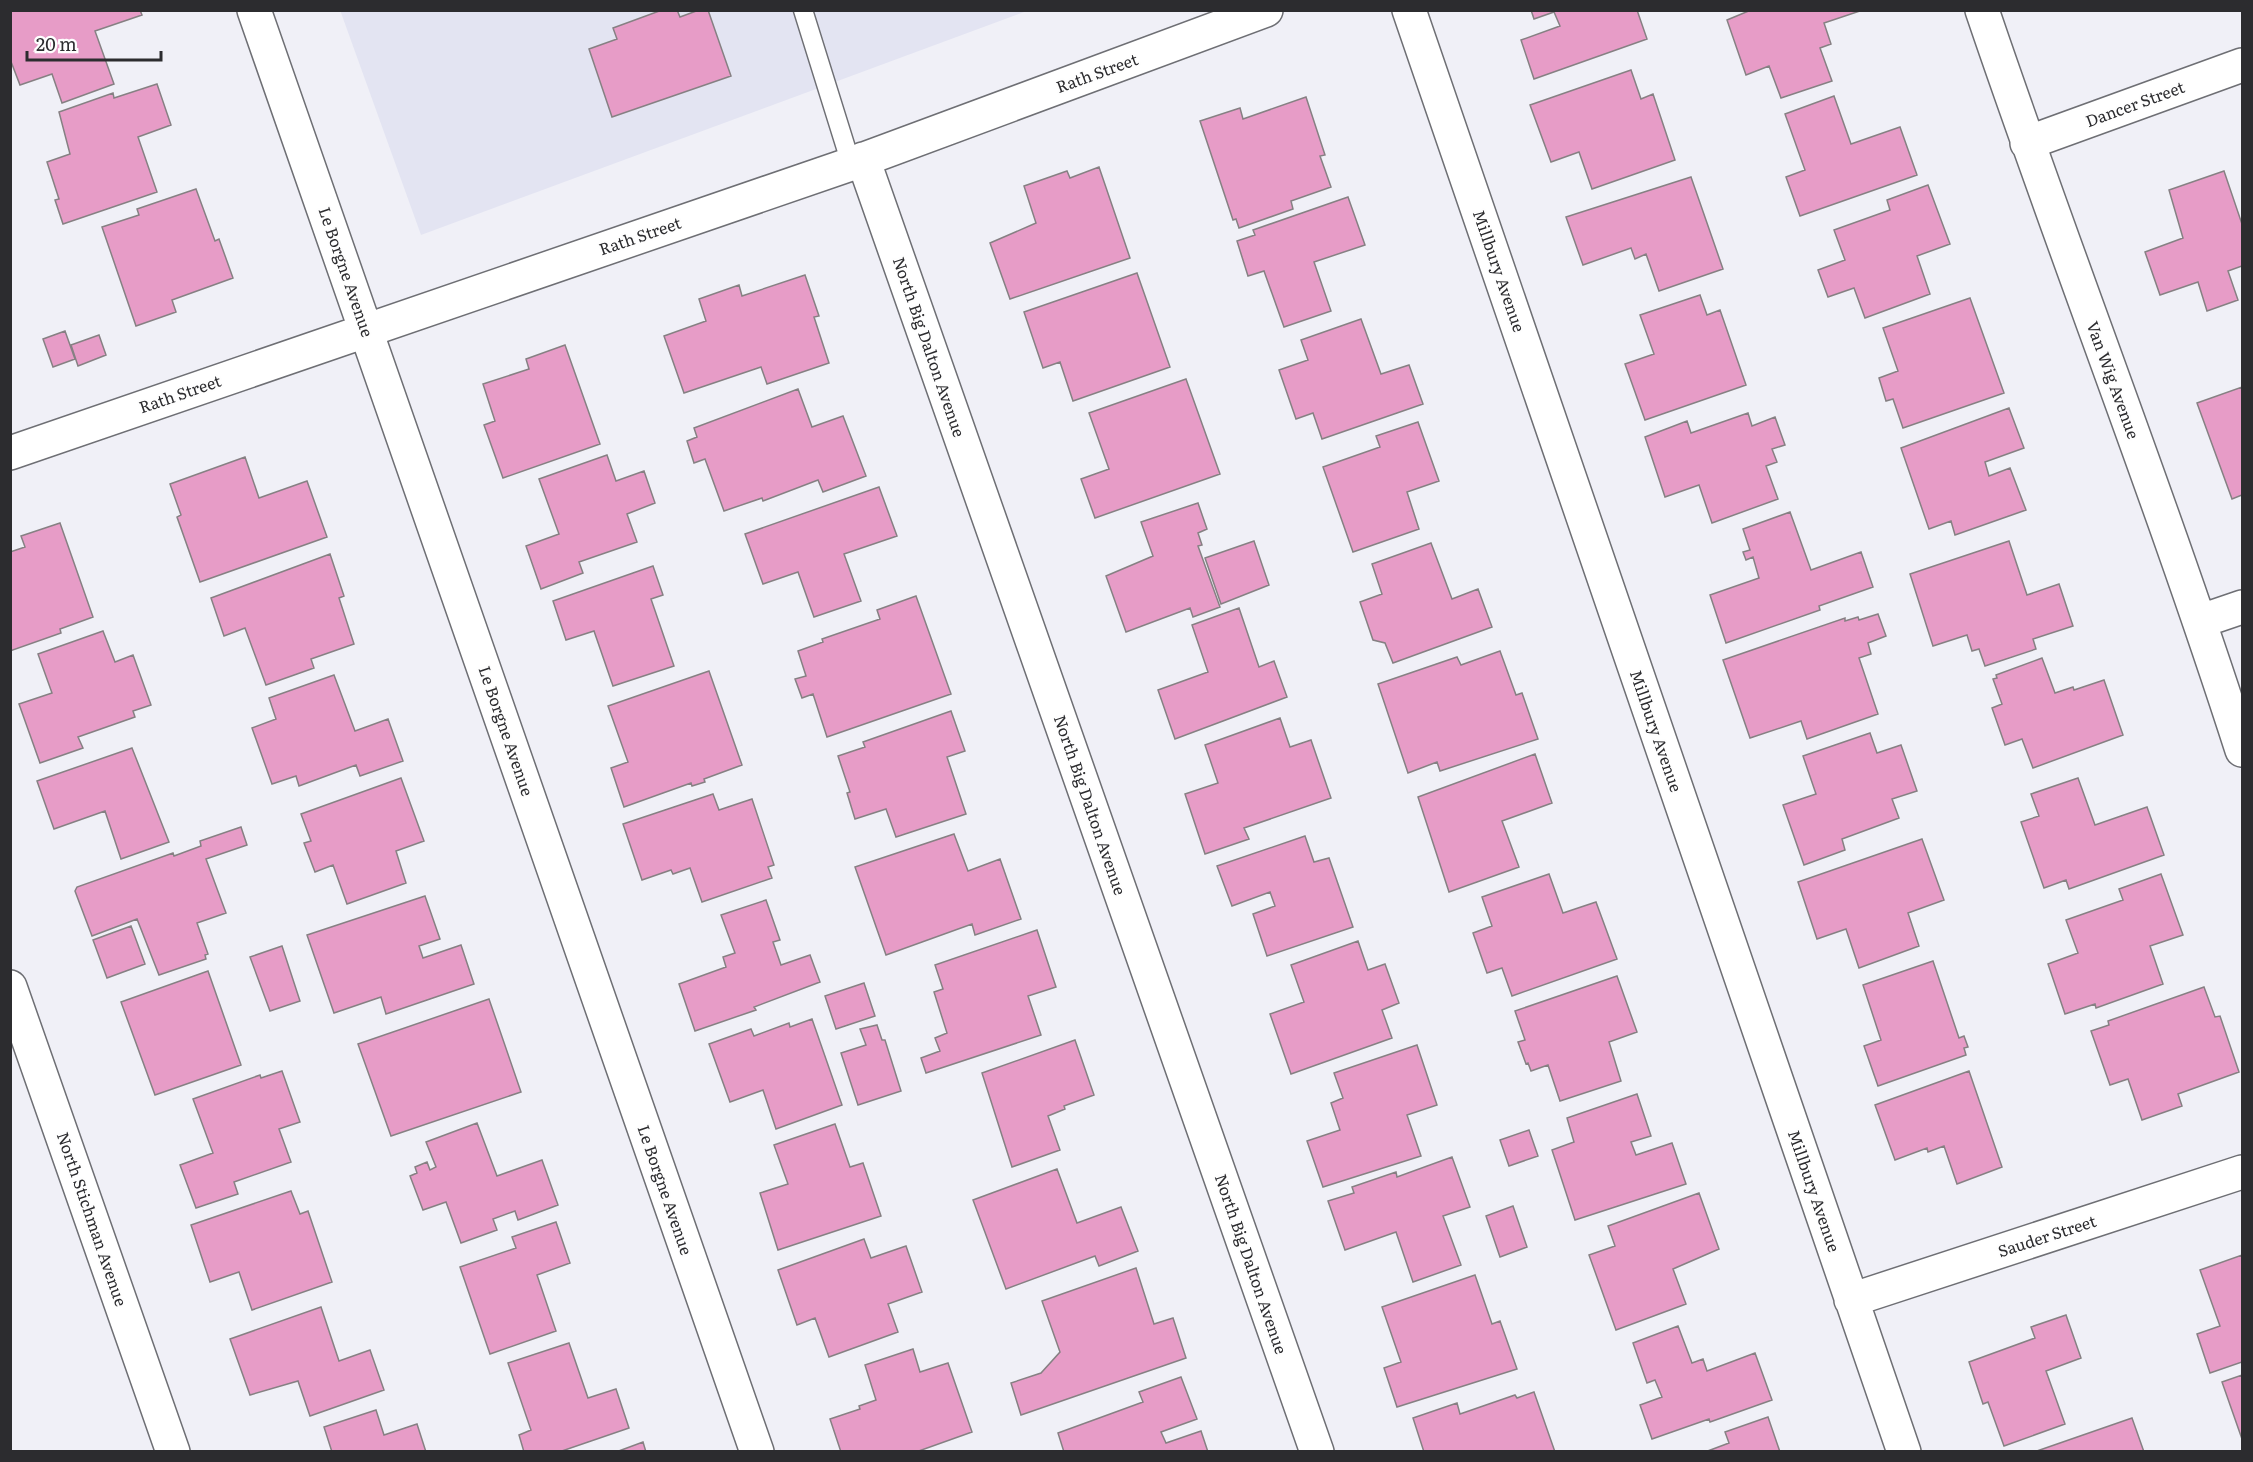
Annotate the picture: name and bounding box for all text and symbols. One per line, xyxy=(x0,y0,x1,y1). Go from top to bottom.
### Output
scale bar xyxy=(27,24,160,62)
text: 20 m xyxy=(36,30,77,57)
street label: Rath Street xyxy=(1052,46,1141,98)
street label: Dancer Street xyxy=(2082,74,2188,132)
street label: Le Borgne Avenue xyxy=(313,203,380,340)
street label: Millbury Avenue xyxy=(1468,206,1532,335)
street label: Rath Street xyxy=(595,210,685,260)
street label: North Big Dalton Avenue xyxy=(888,253,972,440)
street label: Van Wig Avenue xyxy=(2082,317,2146,442)
street label: Rath Street xyxy=(135,368,225,418)
street label: Le Borgne Avenue xyxy=(473,662,540,799)
street label: Millbury Avenue xyxy=(1625,666,1689,795)
street label: North Big Dalton Avenue xyxy=(1049,711,1133,898)
street label: Le Borgne Avenue xyxy=(632,1121,699,1258)
street label: Millbury Avenue xyxy=(1783,1126,1847,1255)
street label: North Stichman Avenue xyxy=(52,1128,134,1309)
street label: North Big Dalton Avenue xyxy=(1210,1170,1294,1357)
street label: Sauder Street xyxy=(1994,1208,2099,1262)

